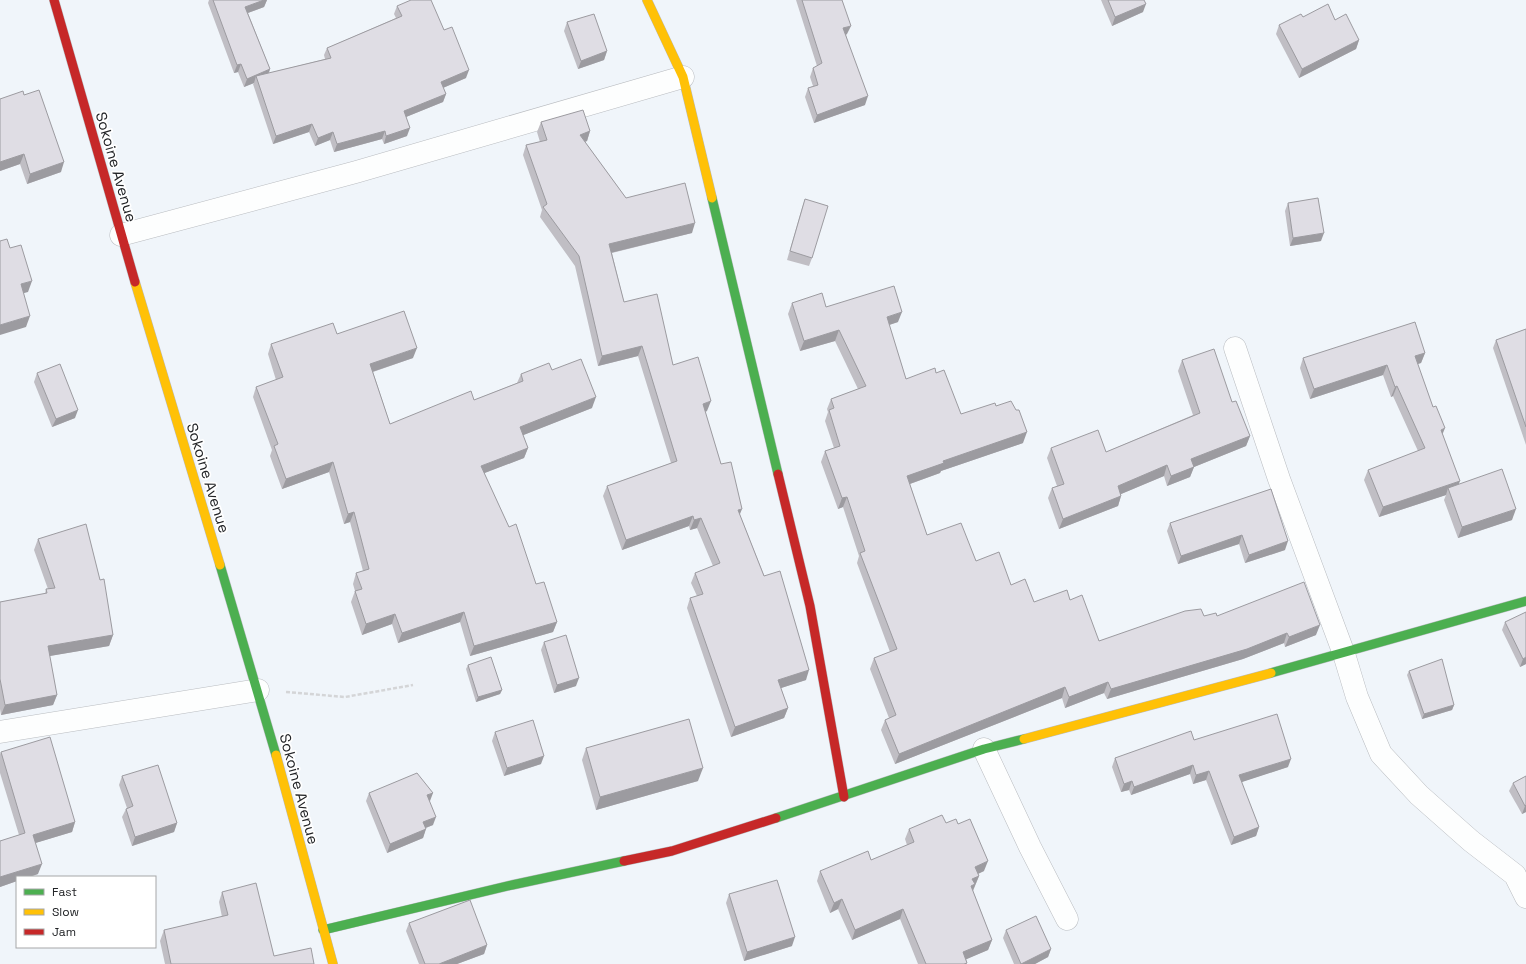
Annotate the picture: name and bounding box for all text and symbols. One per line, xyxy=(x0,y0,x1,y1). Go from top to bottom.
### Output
street label: Sokoine Avenue xyxy=(92,110,141,224)
street label: Sokoine Avenue xyxy=(183,421,234,535)
street label: Sokoine Avenue xyxy=(276,731,323,846)
legend xyxy=(16,876,156,948)
text: Fast xyxy=(52,884,77,900)
text: Slow xyxy=(52,904,79,920)
text: Jam xyxy=(52,924,76,940)

